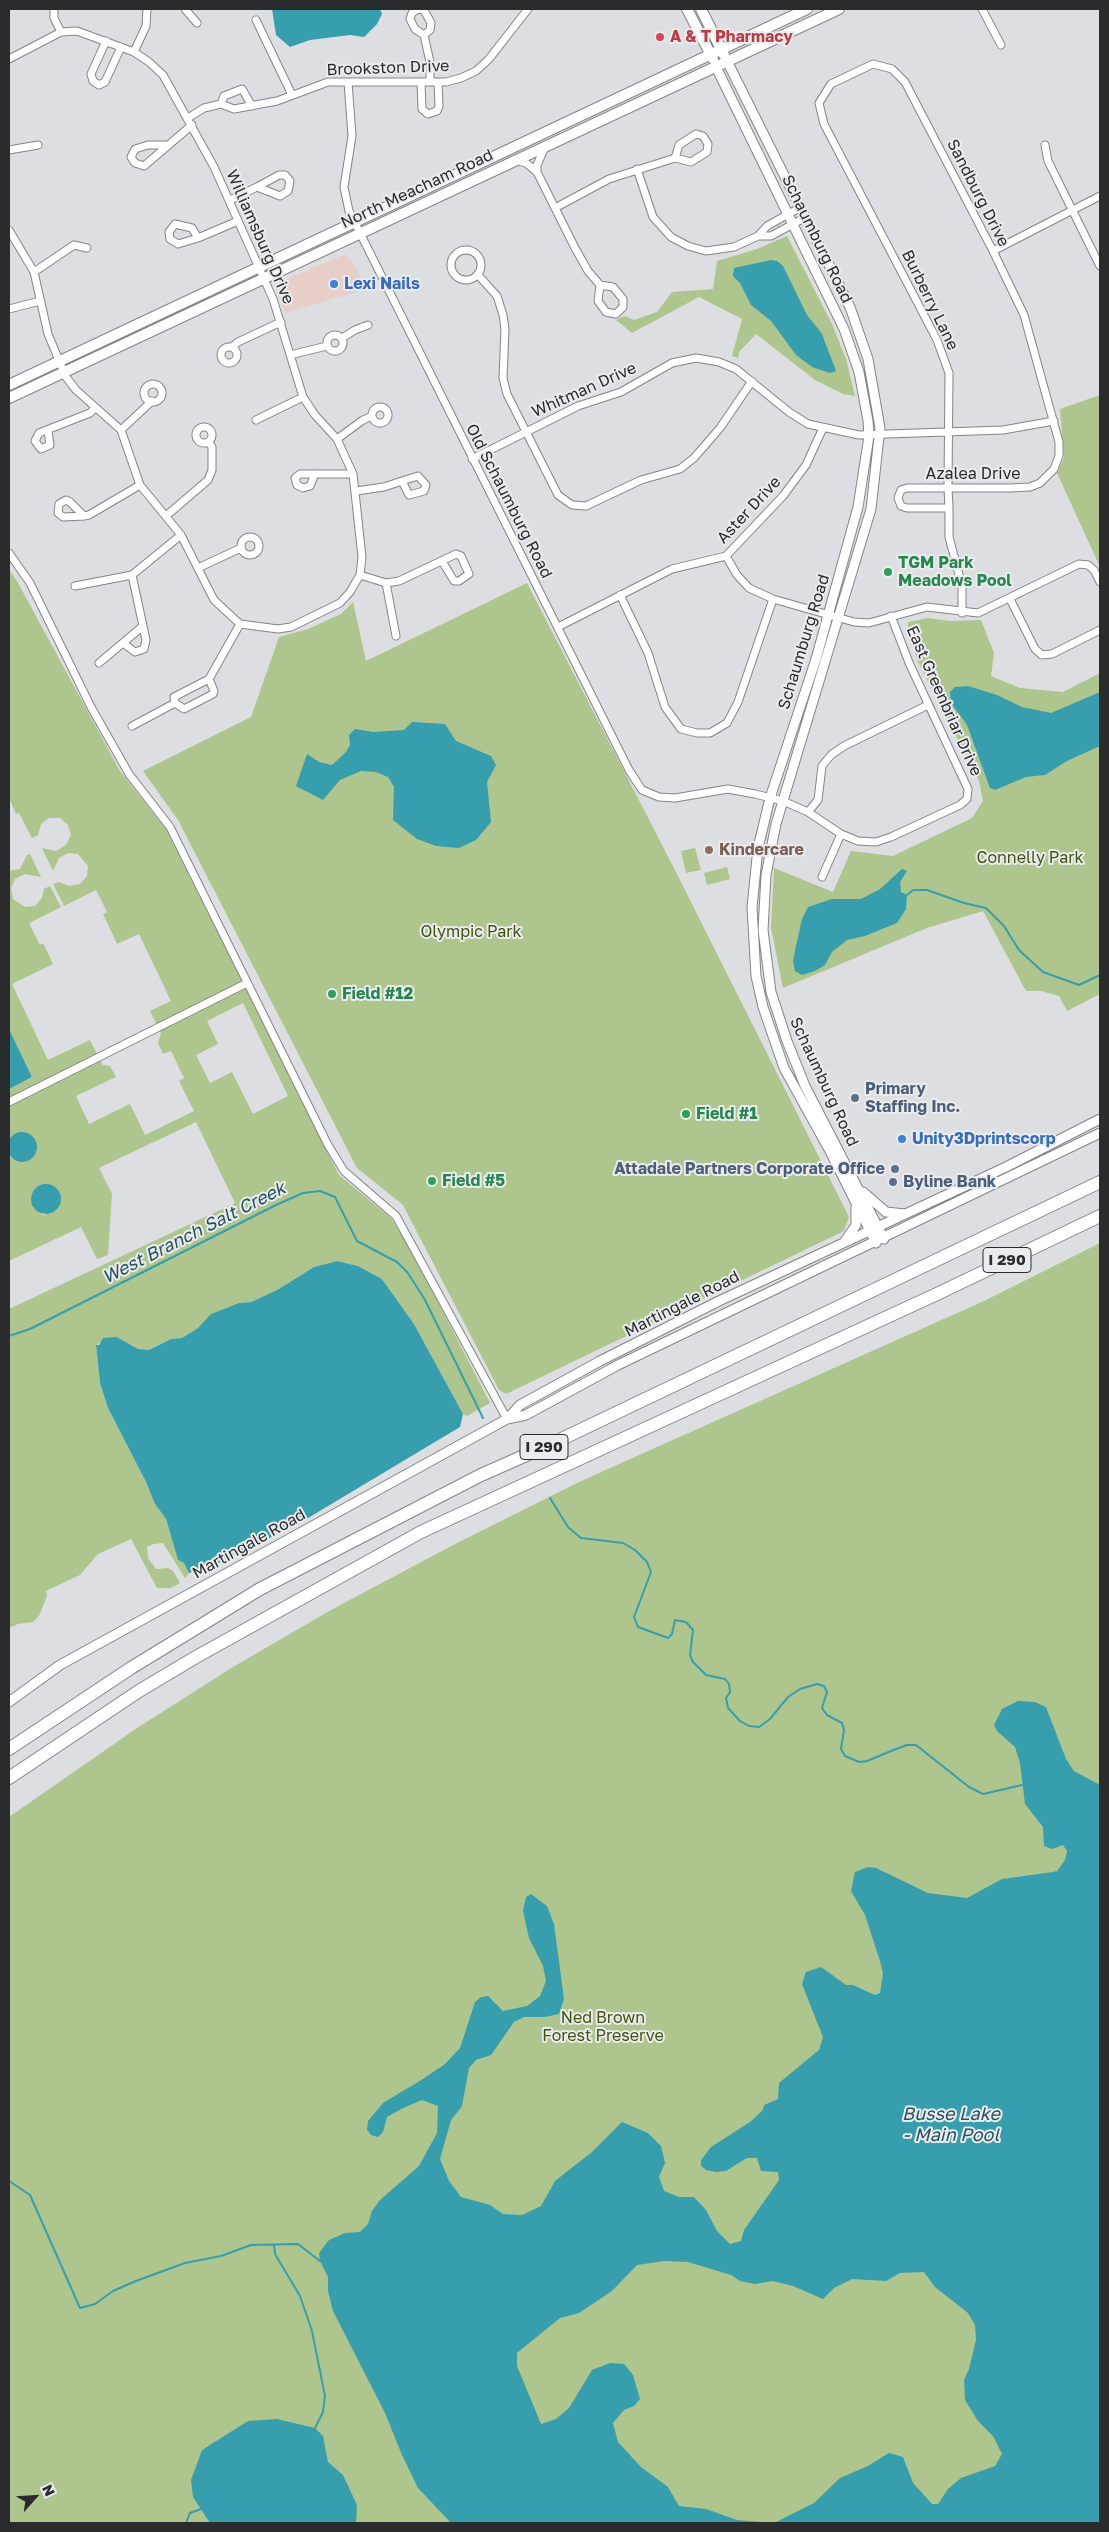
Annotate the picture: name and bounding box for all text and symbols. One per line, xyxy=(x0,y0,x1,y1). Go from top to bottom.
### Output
place label: A & T Pharmacy xyxy=(670,27,793,47)
marker: A & T Pharmacy xyxy=(654,31,666,43)
street label: Brookston Drive xyxy=(326,56,450,80)
street label: Sandburg Drive xyxy=(943,136,1013,250)
street label: North Meacham Road xyxy=(338,145,496,233)
street label: Williamsburg Drive xyxy=(222,167,298,307)
street label: Schaumburg Road xyxy=(778,172,856,306)
street label: Burberry Lane xyxy=(897,247,963,353)
place label: Lexi Nails xyxy=(344,274,420,294)
marker: Lexi Nails xyxy=(328,278,340,290)
street label: Whitman Drive xyxy=(529,358,639,422)
street label: Old Schaumburg Road xyxy=(462,420,556,582)
street label: Azalea Drive xyxy=(925,464,1021,484)
street label: Aster Drive xyxy=(713,472,785,548)
place label: TGM Park Meadows Pool xyxy=(898,553,1012,591)
marker: TGM Park Meadows Pool xyxy=(882,566,894,578)
street label: Schaumburg Road xyxy=(774,572,834,712)
street label: East Greenbriar Drive xyxy=(902,623,986,779)
place label: Kindercare xyxy=(719,840,804,860)
marker: Kindercare xyxy=(703,844,715,856)
park label: Connelly Park xyxy=(977,848,1083,868)
park label: Olympic Park xyxy=(420,922,522,942)
place label: Field #12 xyxy=(342,984,413,1004)
marker: Field #12 xyxy=(326,988,338,1000)
street label: Schaumburg Road xyxy=(786,1014,862,1150)
place label: Primary Staffing Inc. xyxy=(865,1079,960,1117)
marker: Primary Staffing Inc. xyxy=(849,1092,861,1104)
place label: Field #1 xyxy=(696,1104,758,1124)
marker: Field #1 xyxy=(680,1108,692,1120)
place label: Unity3Dprintscorp xyxy=(912,1129,1055,1149)
marker: Unity3Dprintscorp xyxy=(896,1133,908,1145)
place label: Attadale Partners Corporate Office xyxy=(614,1159,885,1179)
marker: Attadale Partners Corporate Office xyxy=(889,1163,901,1175)
place label: Field #5 xyxy=(442,1171,505,1191)
place label: Byline Bank xyxy=(903,1172,996,1192)
marker: Field #5 xyxy=(426,1175,438,1187)
marker: Byline Bank xyxy=(887,1176,899,1188)
water label: West Branch Salt Creek xyxy=(99,1177,289,1289)
road number: I 290 xyxy=(983,1248,1031,1272)
street label: Martingale Road xyxy=(621,1267,743,1341)
road number: I 290 xyxy=(520,1434,568,1460)
street label: Martingale Road xyxy=(189,1505,309,1583)
park label: Ned Brown Forest Preserve xyxy=(542,2008,664,2046)
water label: Busse Lake - Main Pool xyxy=(902,2103,1000,2146)
north arrow xyxy=(10,2472,60,2522)
text: N xyxy=(39,2482,59,2499)

